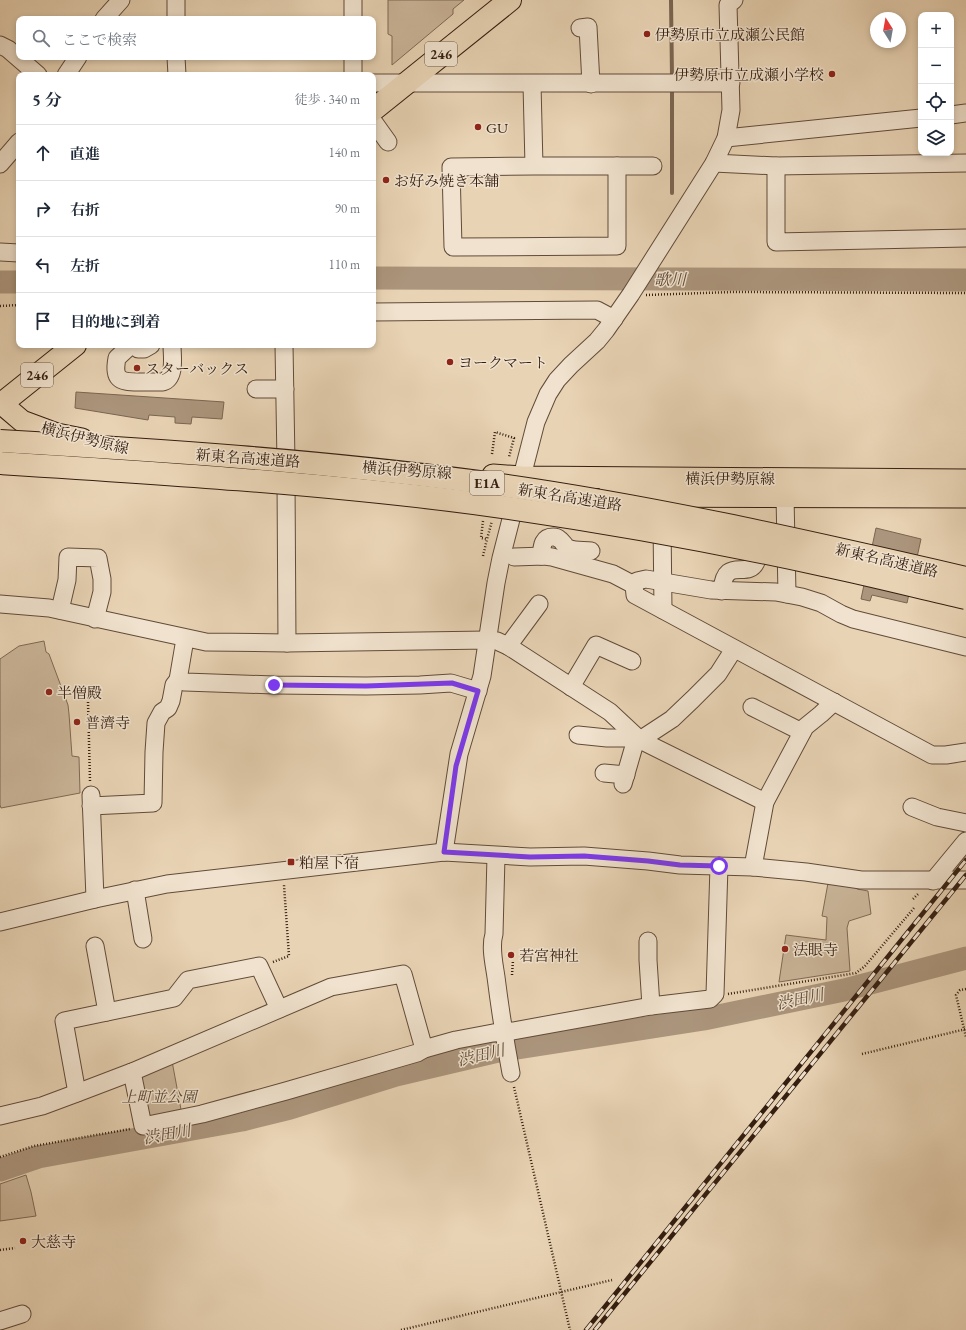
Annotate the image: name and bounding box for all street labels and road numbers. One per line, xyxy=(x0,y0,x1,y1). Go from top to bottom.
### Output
road number: 246 xyxy=(425,42,457,66)
road number: 246 xyxy=(21,363,53,387)
street label: 横浜伊勢原線 xyxy=(39,418,131,458)
street label: 新東名高速道路 xyxy=(195,445,301,471)
street label: 横浜伊勢原線 xyxy=(361,457,453,483)
street label: 横浜伊勢原線 xyxy=(685,469,775,488)
road number: E1A xyxy=(470,471,504,495)
street label: 新東名高速道路 xyxy=(517,479,623,515)
street label: 新東名高速道路 xyxy=(834,539,940,581)

